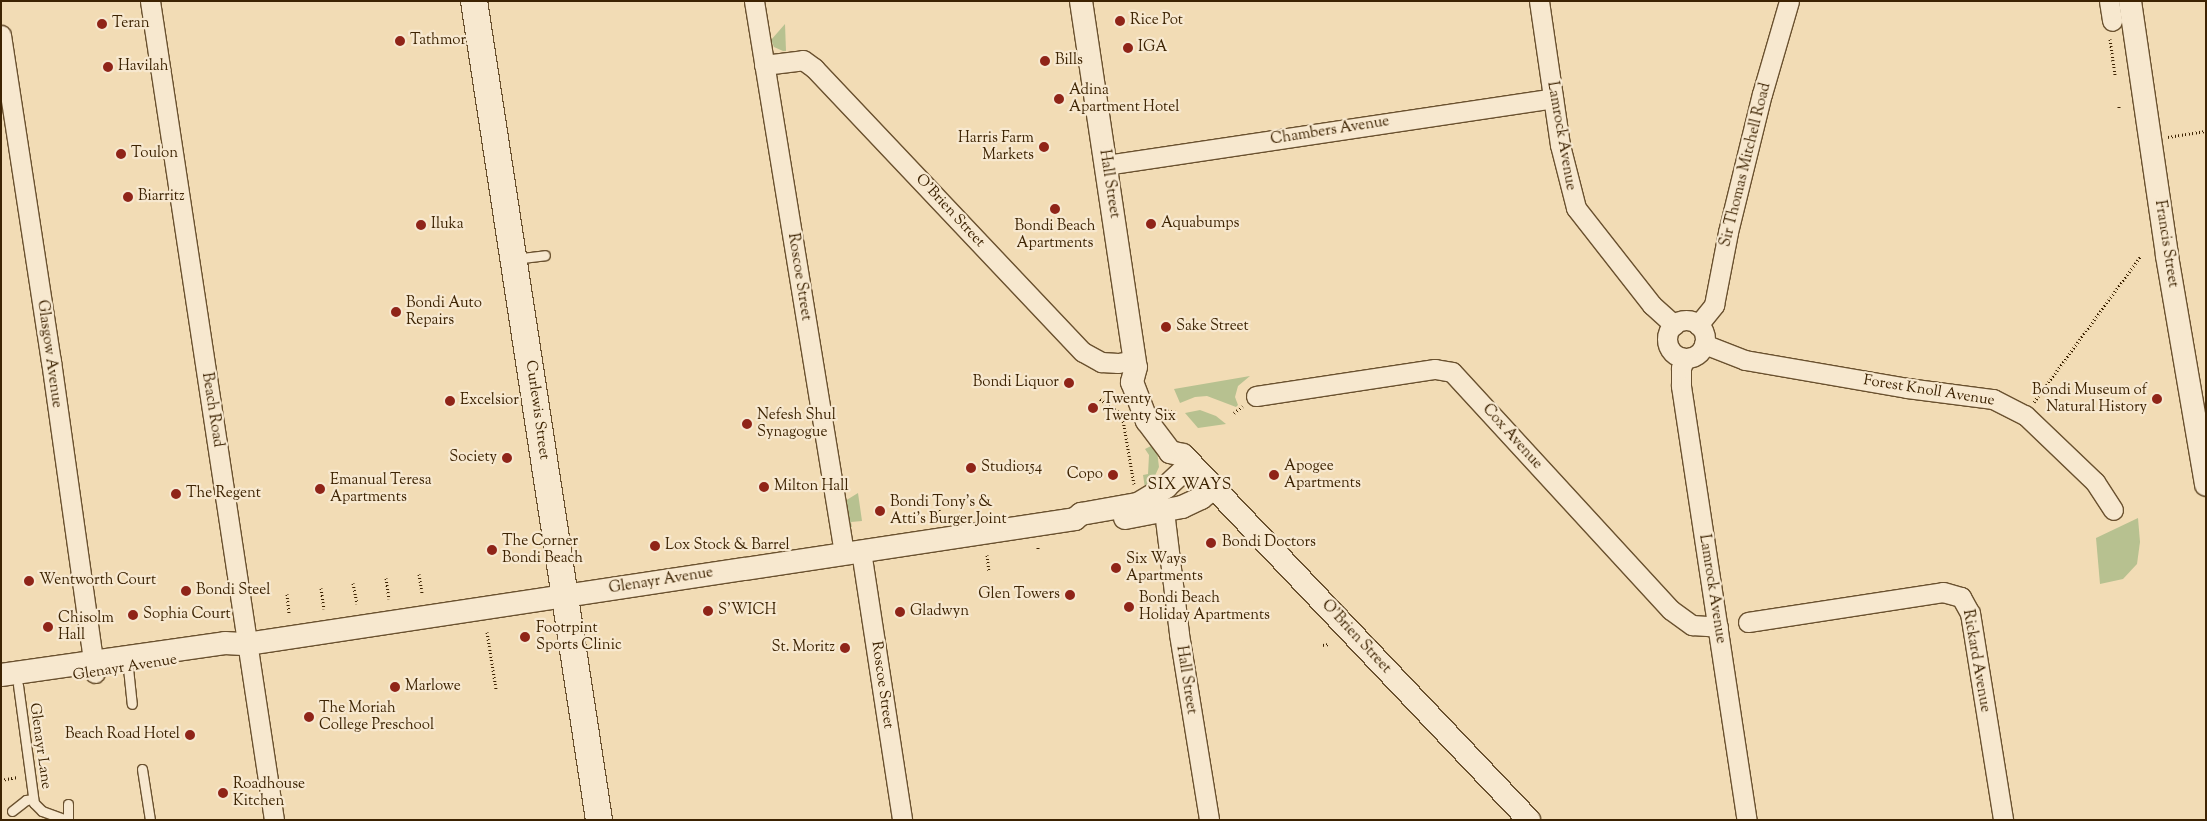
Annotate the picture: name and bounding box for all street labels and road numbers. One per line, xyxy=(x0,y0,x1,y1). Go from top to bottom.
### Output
street label: Lamrock Avenue xyxy=(1543,80,1579,192)
street label: Sir Thomas Mitchell Road xyxy=(1717,81,1775,249)
street label: Chambers Avenue xyxy=(1269,113,1391,149)
street label: Hall Street xyxy=(1095,148,1123,220)
street label: O'Brien Street xyxy=(911,171,989,251)
street label: Francis Street xyxy=(2150,199,2182,289)
street label: Roscoe Street xyxy=(783,232,815,322)
street label: Glasgow Avenue xyxy=(33,299,65,409)
street label: Curlewis Street xyxy=(521,359,553,461)
street label: Beach Road xyxy=(197,371,227,449)
street label: Forest Knoll Avenue xyxy=(1862,372,1996,410)
street label: Cox Avenue xyxy=(1478,401,1546,473)
street label: Lamrock Avenue xyxy=(1694,533,1730,645)
street label: Glenayr Avenue xyxy=(608,564,714,598)
street label: O'Brien Street xyxy=(1317,597,1395,677)
street label: Rickard Avenue xyxy=(1958,608,1994,714)
street label: Roscoe Street xyxy=(867,640,897,730)
street label: Hall Street xyxy=(1172,644,1200,716)
street label: Glenayr Avenue xyxy=(72,651,178,685)
street label: Glenayr Lane xyxy=(25,702,55,790)

